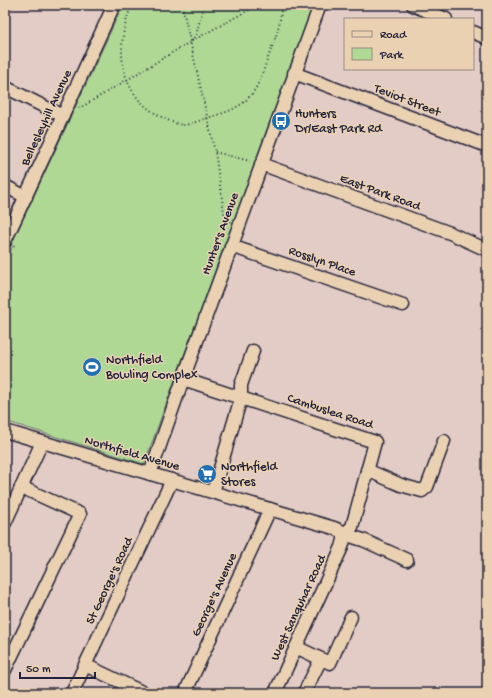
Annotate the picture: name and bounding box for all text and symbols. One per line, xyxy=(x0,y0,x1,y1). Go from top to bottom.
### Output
legend xyxy=(344,18,474,70)
text: Road xyxy=(380,29,407,43)
text: Park xyxy=(379,49,405,63)
street label: Bellesleyhill Avenue xyxy=(18,67,76,169)
street label: Teviot Street xyxy=(371,81,444,121)
place label: Hunters Dr/East Park Rd xyxy=(294,107,383,137)
bus stop icon: Hunters Dr/East Park Rd xyxy=(270,110,292,132)
street label: East Park Road xyxy=(338,171,424,215)
street label: Hunter's Avenue xyxy=(199,190,243,277)
street label: Rosslyn Place xyxy=(286,244,358,281)
place label: Northfield Bowling Complex xyxy=(105,353,198,383)
sports icon: Northfield Bowling Complex xyxy=(81,356,103,378)
street label: Cambuslea Road xyxy=(285,391,376,433)
street label: Northfield Avenue xyxy=(83,433,182,475)
place label: Northfield Stores xyxy=(221,460,278,490)
supermarket icon: Northfield Stores xyxy=(196,463,218,485)
street label: St George's Road xyxy=(83,534,137,627)
street label: George's Avenue xyxy=(189,551,241,639)
street label: West Sanquhar Road xyxy=(268,552,331,663)
scale bar xyxy=(20,654,95,680)
text: 50 m xyxy=(26,663,51,677)

